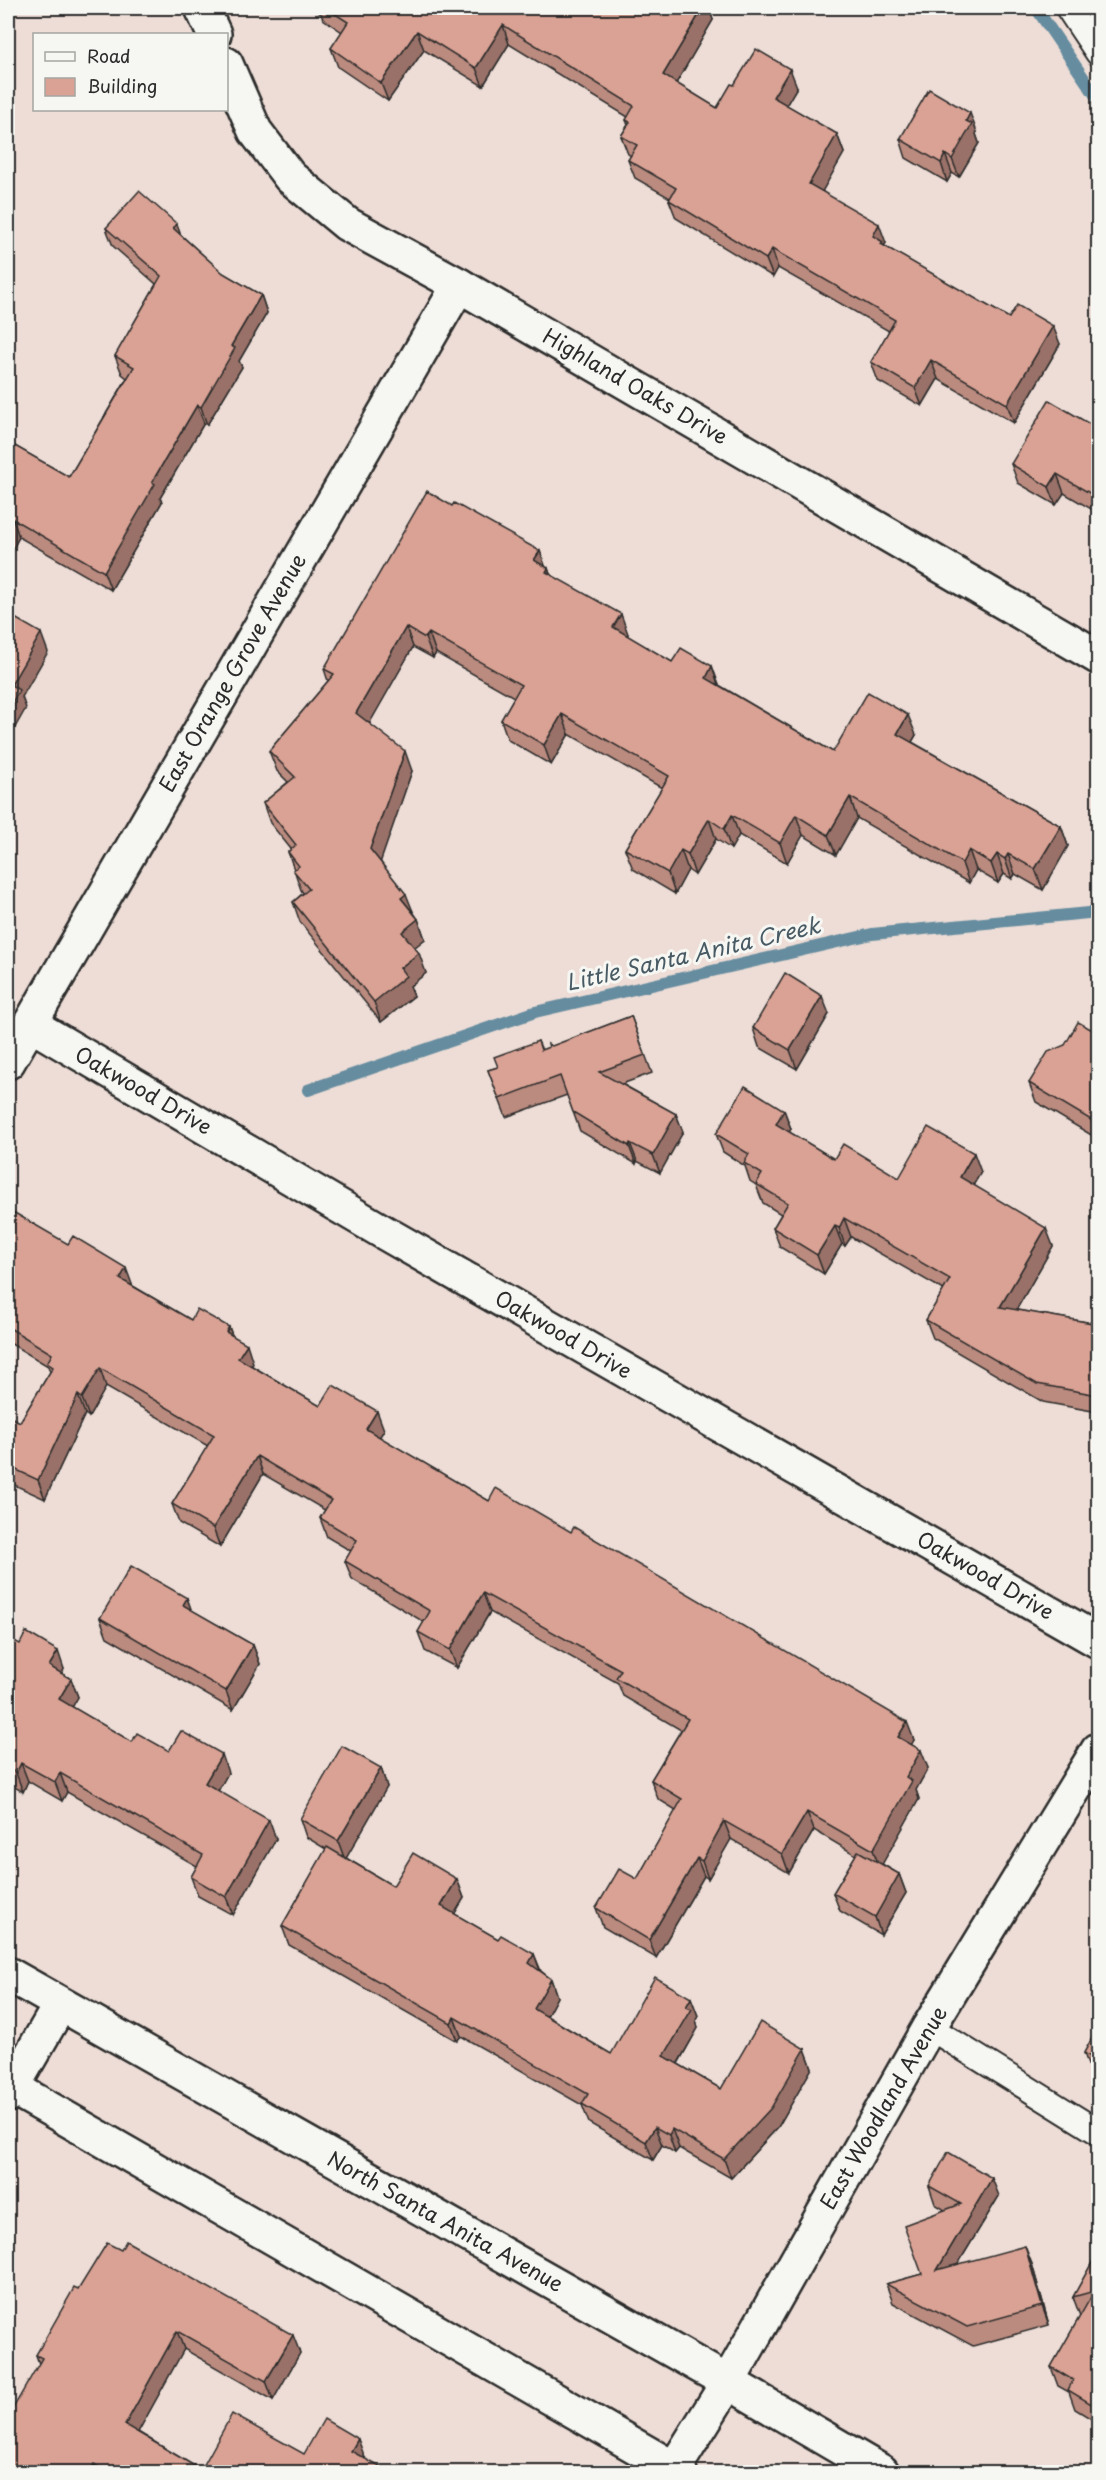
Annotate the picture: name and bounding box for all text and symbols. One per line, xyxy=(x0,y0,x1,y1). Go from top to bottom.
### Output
legend xyxy=(33,33,228,111)
text: Road xyxy=(87,42,131,69)
text: Building xyxy=(87,72,157,99)
street label: Highland Oaks Drive xyxy=(537,319,735,451)
street label: East Orange Grove Avenue xyxy=(150,547,313,797)
water label: Little Santa Anita Creek xyxy=(562,907,825,998)
street label: Oakwood Drive xyxy=(69,1037,219,1142)
street label: Oakwood Drive xyxy=(489,1281,639,1386)
street label: Oakwood Drive xyxy=(911,1522,1061,1627)
street label: East Woodland Avenue xyxy=(811,1999,954,2215)
street label: North Santa Anita Avenue xyxy=(322,2142,570,2299)

